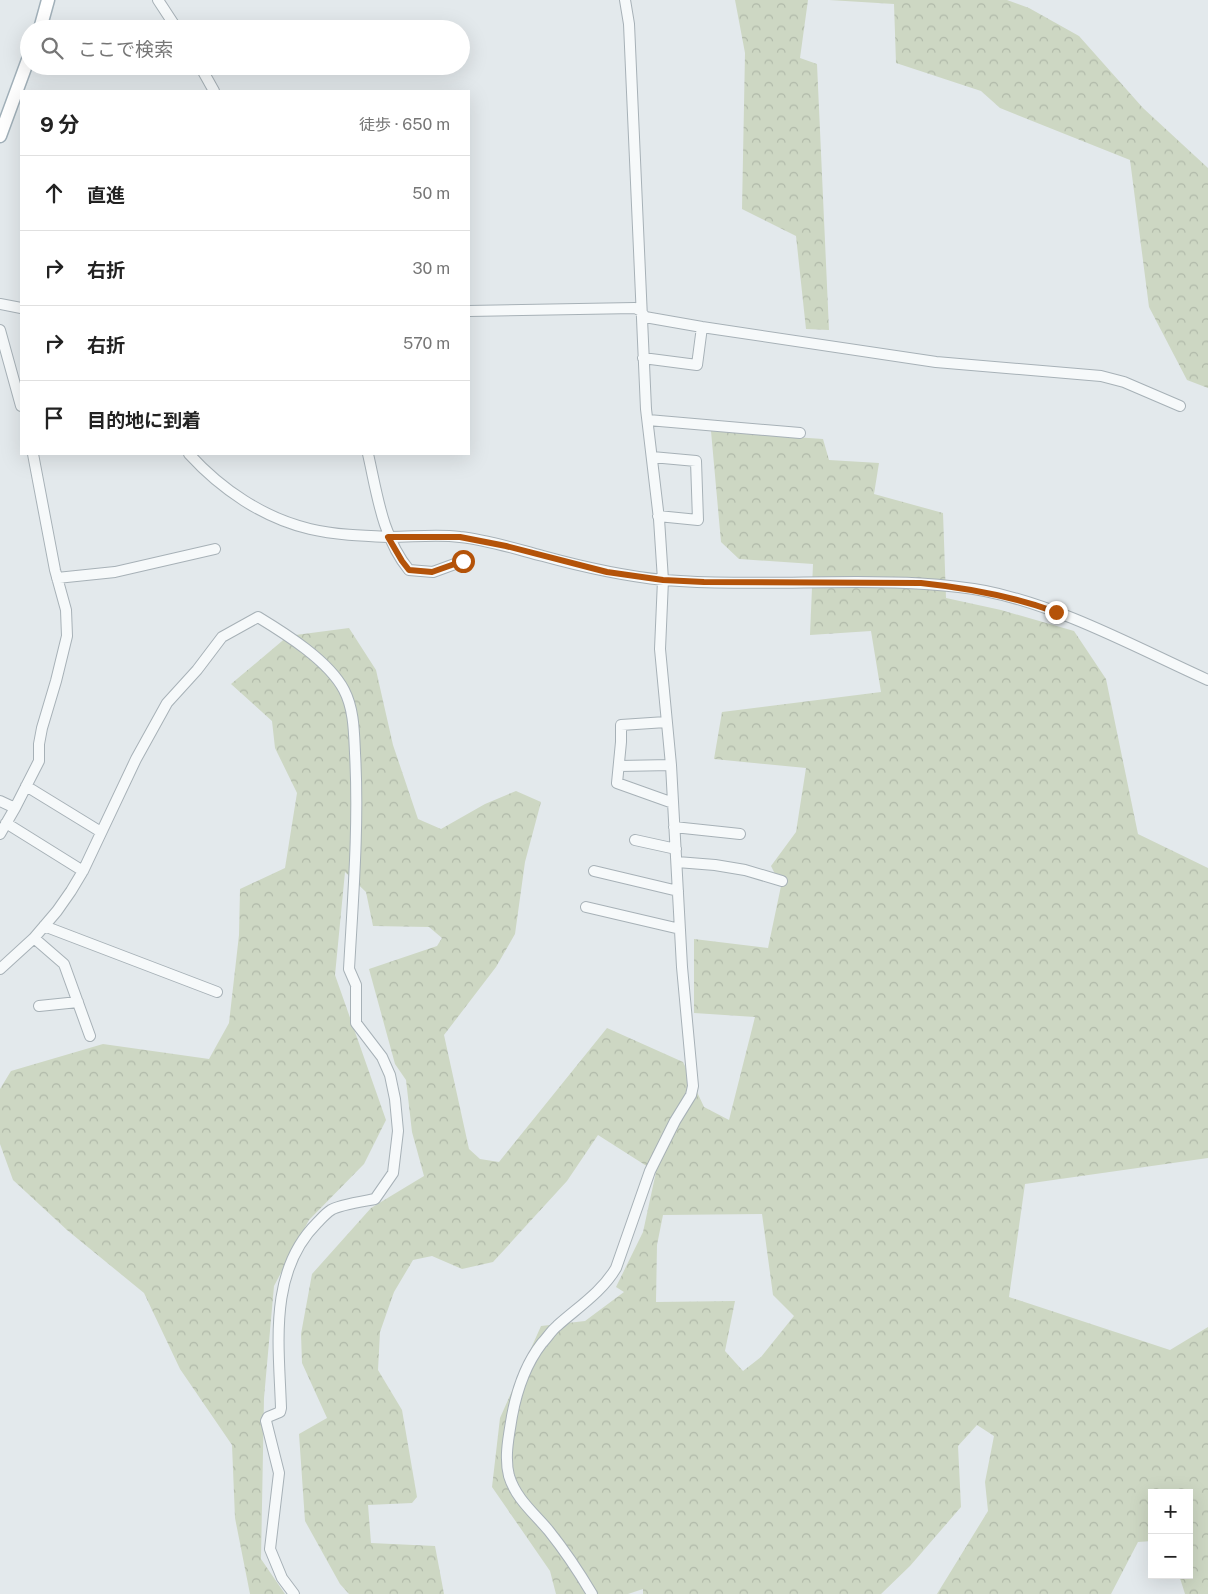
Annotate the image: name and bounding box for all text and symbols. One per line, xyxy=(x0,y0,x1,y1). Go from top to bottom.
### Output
search box xyxy=(20,20,470,75)
icon: search xyxy=(38,34,66,62)
text: ここで検索 xyxy=(78,38,173,60)
text: 9 分 xyxy=(40,112,80,137)
text: 徒歩 · 650 m xyxy=(359,115,450,134)
icon: ahead xyxy=(40,179,68,207)
text: 直進 xyxy=(87,184,125,206)
text: 50 m xyxy=(412,184,450,203)
icon: right xyxy=(40,254,68,282)
text: 右折 xyxy=(87,259,125,281)
text: 30 m xyxy=(413,259,450,278)
icon: right xyxy=(40,329,68,357)
text: 右折 xyxy=(87,334,125,356)
text: 570 m xyxy=(403,334,450,353)
icon: arrive xyxy=(40,404,68,432)
text: 目的地に到着 xyxy=(87,409,201,431)
route start xyxy=(452,550,475,573)
route end xyxy=(1045,601,1068,624)
map controls xyxy=(1148,1489,1193,1579)
button: + xyxy=(1148,1489,1193,1534)
button: − xyxy=(1148,1534,1193,1579)

